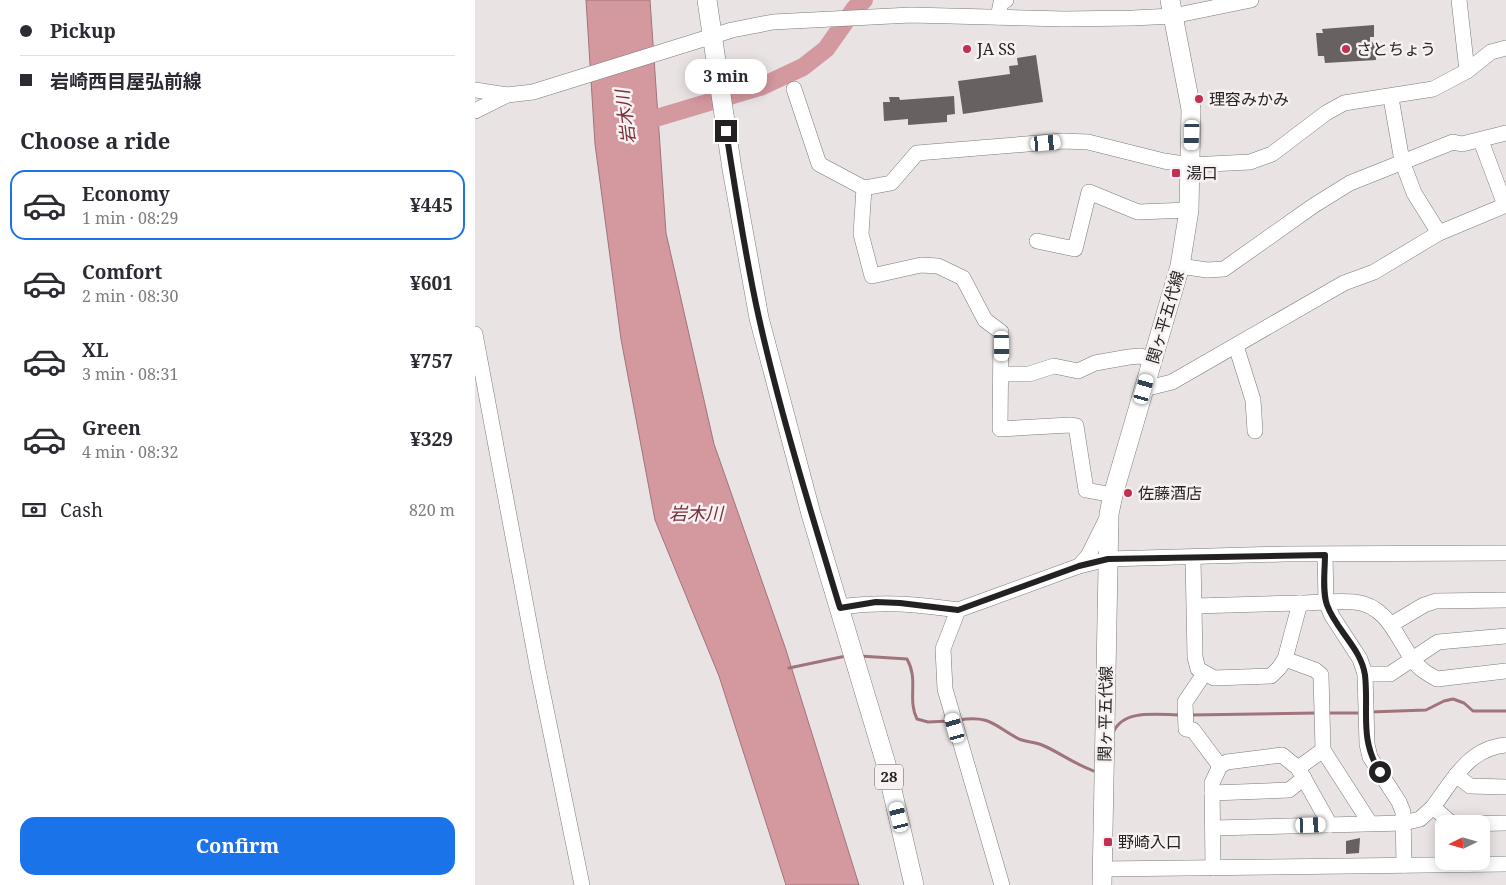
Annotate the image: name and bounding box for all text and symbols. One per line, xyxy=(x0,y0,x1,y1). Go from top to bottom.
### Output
text: Pickup xyxy=(50,18,116,44)
place label: JA SS xyxy=(976,38,1016,60)
place label: さとちょう xyxy=(1356,38,1436,60)
marker: JA SS xyxy=(961,43,973,55)
marker: さとちょう xyxy=(1340,43,1352,55)
callout: 3 min xyxy=(685,58,767,94)
text: 3 min xyxy=(703,65,749,87)
text: 岩崎西目屋弘前線 xyxy=(50,68,202,94)
water label: 岩木川 xyxy=(610,87,640,145)
place label: 理容みかみ xyxy=(1209,88,1289,110)
marker: 理容みかみ xyxy=(1193,93,1205,105)
route end xyxy=(715,120,737,142)
car xyxy=(1183,120,1200,150)
text: Choose a ride xyxy=(20,125,170,155)
car xyxy=(1030,134,1061,152)
place label: 湯口 xyxy=(1186,162,1218,184)
marker: 湯口 xyxy=(1170,167,1182,179)
text: Economy xyxy=(82,181,170,207)
icon: car xyxy=(22,183,67,228)
text: ¥445 xyxy=(410,192,453,218)
text: 1 min · 08:29 xyxy=(82,207,178,229)
text: Comfort xyxy=(82,259,162,285)
icon: car xyxy=(22,261,67,306)
street label: 関ヶ平五代線 xyxy=(1141,268,1189,366)
text: ¥601 xyxy=(410,270,453,296)
text: 2 min · 08:30 xyxy=(82,285,178,307)
car xyxy=(994,331,1009,361)
text: XL xyxy=(82,337,108,363)
icon: car xyxy=(22,339,67,384)
text: ¥757 xyxy=(410,348,453,374)
text: 3 min · 08:31 xyxy=(82,363,178,385)
car xyxy=(1132,373,1155,405)
text: Green xyxy=(82,415,141,441)
icon: car xyxy=(22,417,67,462)
text: ¥329 xyxy=(410,426,453,452)
text: 4 min · 08:32 xyxy=(82,441,178,463)
place label: 佐藤酒店 xyxy=(1138,482,1202,504)
marker: 佐藤酒店 xyxy=(1122,487,1134,499)
icon: cash xyxy=(20,496,48,524)
text: Cash xyxy=(60,497,103,523)
text: 820 m xyxy=(409,499,455,521)
water label: 岩木川 xyxy=(669,501,725,525)
street label: 関ヶ平五代線 xyxy=(1093,666,1117,762)
car xyxy=(943,712,966,744)
route start xyxy=(1369,761,1391,783)
road number: 28 xyxy=(875,764,903,790)
car xyxy=(888,801,909,833)
north arrow xyxy=(1435,815,1490,870)
map controls xyxy=(1435,815,1490,870)
button: Confirm xyxy=(20,817,455,875)
car xyxy=(1295,817,1326,833)
place label: 野崎入口 xyxy=(1118,831,1182,853)
marker: 野崎入口 xyxy=(1102,836,1114,848)

